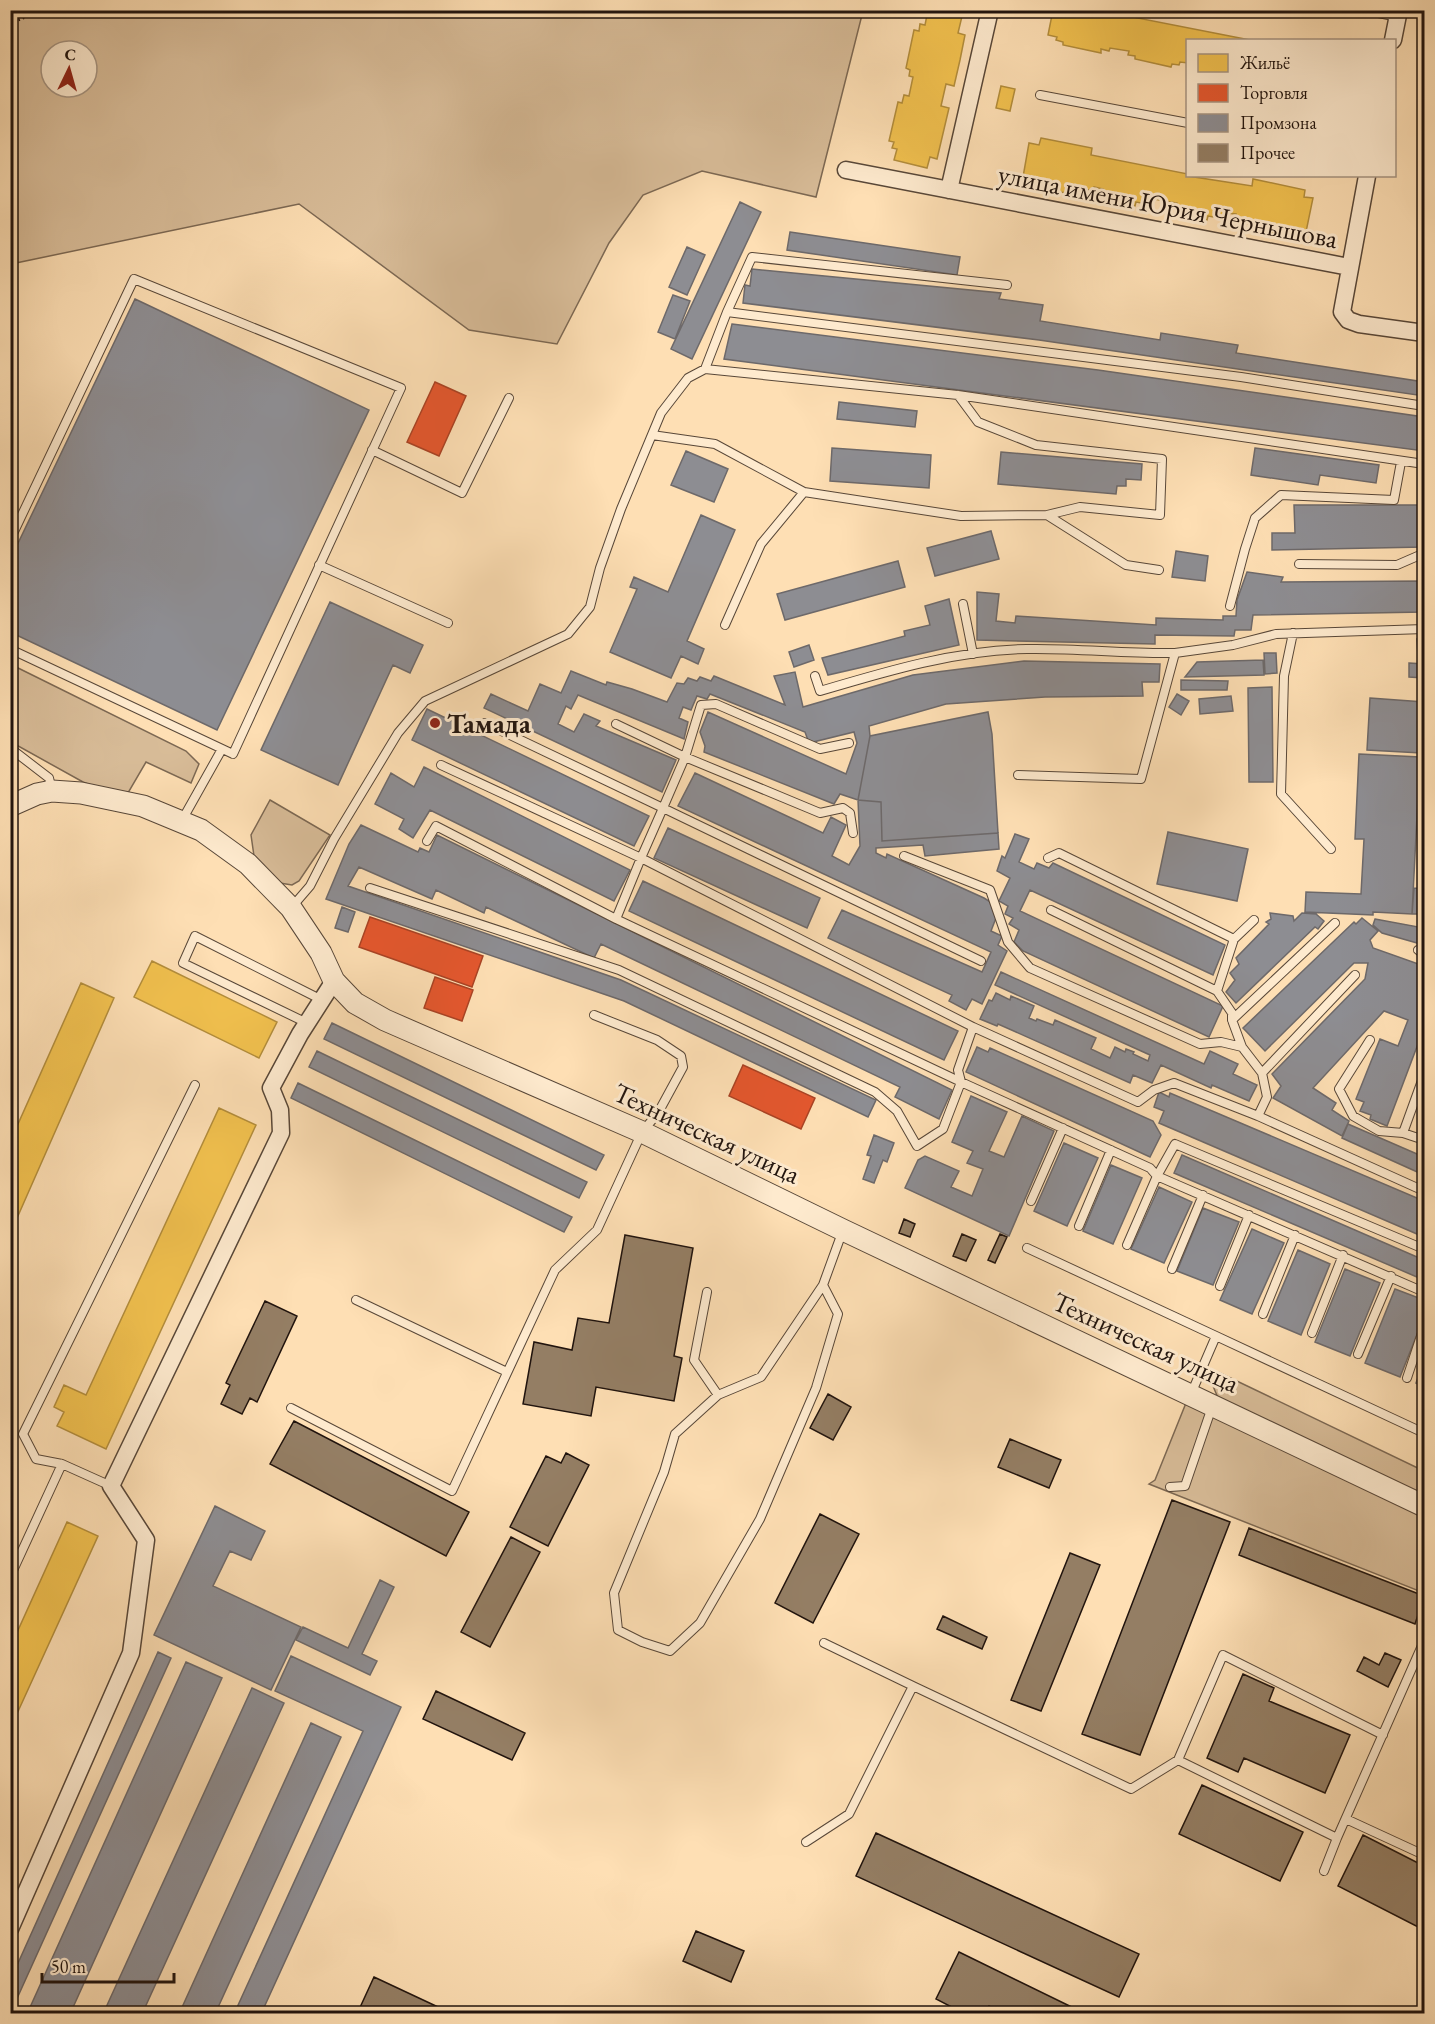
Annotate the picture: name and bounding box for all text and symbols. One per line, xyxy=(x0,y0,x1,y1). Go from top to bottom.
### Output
north arrow xyxy=(39,39,99,99)
legend xyxy=(1186,39,1396,177)
text: С xyxy=(64,44,77,66)
text: Жильё xyxy=(1239,51,1290,74)
text: Торговля xyxy=(1240,81,1308,104)
text: Промзона xyxy=(1240,111,1317,134)
text: Прочее xyxy=(1240,141,1295,164)
street label: улица имени Юрия Чернышова xyxy=(995,156,1341,256)
place label: Тамада xyxy=(447,706,531,741)
marker: Тамада xyxy=(428,716,442,730)
street label: Техническая улица xyxy=(608,1074,806,1192)
street label: Техническая улица xyxy=(1047,1283,1245,1401)
scale bar xyxy=(42,1946,174,1984)
text: 50 m xyxy=(51,1955,86,1978)

